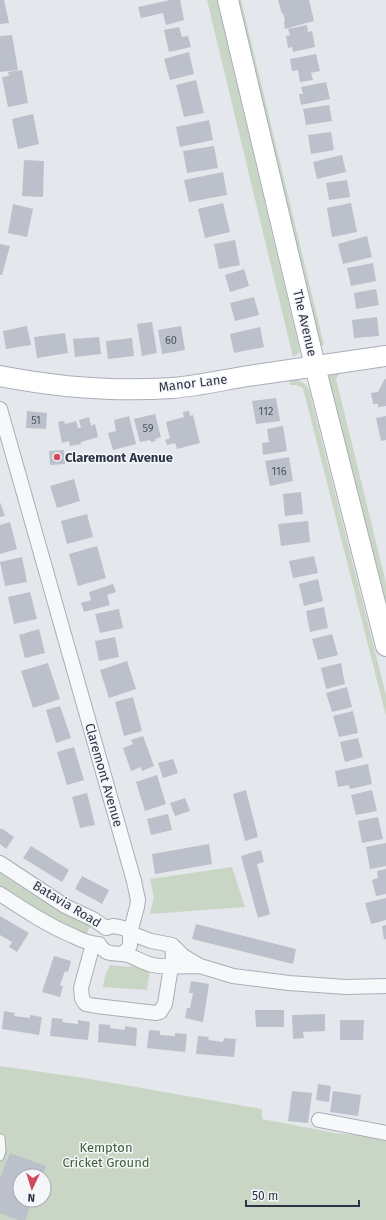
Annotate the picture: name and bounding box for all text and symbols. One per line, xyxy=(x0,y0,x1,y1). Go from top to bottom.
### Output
street label: The Avenue xyxy=(290,288,320,358)
house number: 60 xyxy=(165,334,177,347)
street label: Manor Lane xyxy=(158,371,228,395)
house number: 112 xyxy=(259,405,273,418)
house number: 51 xyxy=(31,414,41,427)
house number: 59 xyxy=(142,422,154,435)
place label: Claremont Avenue xyxy=(65,450,173,465)
marker: Claremont Avenue xyxy=(52,452,62,462)
house number: 116 xyxy=(271,465,287,478)
street label: Claremont Avenue xyxy=(82,721,126,829)
street label: Batavia Road xyxy=(30,878,104,930)
park label: Kempton Cricket Ground xyxy=(62,1140,150,1170)
north arrow xyxy=(12,1168,52,1208)
scale bar xyxy=(246,1182,359,1208)
text: 50 m xyxy=(252,1189,278,1203)
text: N xyxy=(27,1191,35,1204)

